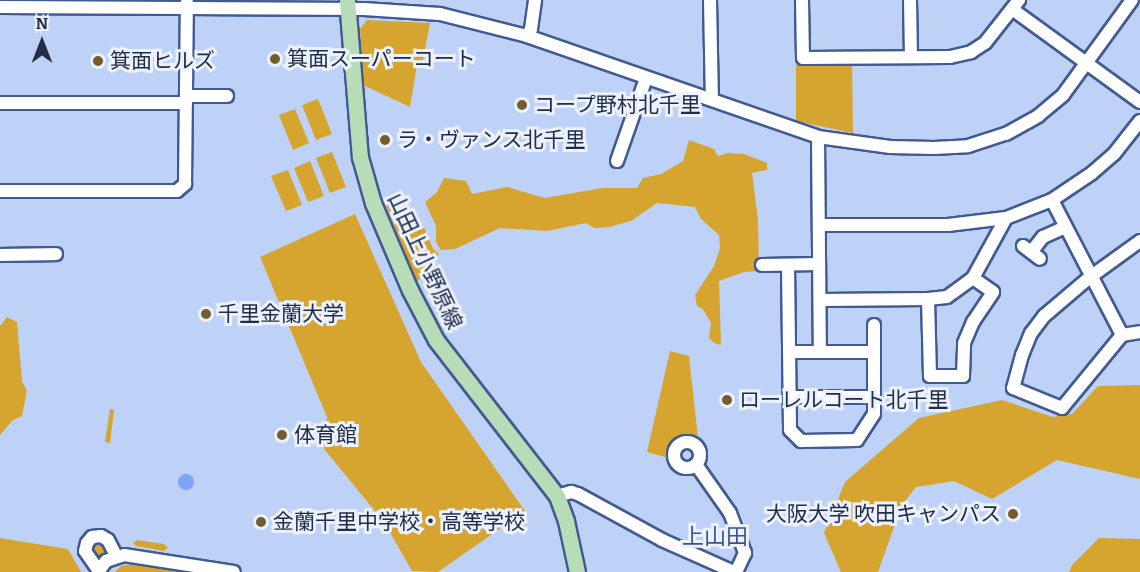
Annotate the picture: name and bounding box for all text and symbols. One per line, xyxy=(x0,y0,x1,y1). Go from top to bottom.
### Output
north arrow xyxy=(12,12,72,72)
text: N xyxy=(36,14,48,33)
place label: 箕面スーパーコート xyxy=(287,46,476,72)
place label: 箕面ヒルズ xyxy=(110,48,215,74)
marker: 箕面スーパーコート xyxy=(268,52,282,66)
marker: 箕面ヒルズ xyxy=(91,54,105,68)
place label: コープ野村北千里 xyxy=(534,92,702,118)
marker: コープ野村北千里 xyxy=(515,98,529,112)
place label: ラ・ヴァンス北千里 xyxy=(397,127,586,153)
marker: ラ・ヴァンス北千里 xyxy=(378,133,392,147)
street label: 山田上小野原線 xyxy=(383,189,467,333)
place label: 千里金蘭大学 xyxy=(218,301,344,327)
marker: 千里金蘭大学 xyxy=(199,307,213,321)
place label: ローレルコート北千里 xyxy=(739,387,949,413)
marker: ローレルコート北千里 xyxy=(720,393,734,407)
place label: 体育館 xyxy=(294,422,357,448)
marker: 体育館 xyxy=(275,428,289,442)
place label: 大阪大学 吹田キャンパス xyxy=(766,501,1001,527)
marker: 大阪大学 吹田キャンパス xyxy=(1006,507,1020,521)
place label: 金蘭千里中学校・高等学校 xyxy=(273,509,525,535)
marker: 金蘭千里中学校・高等学校 xyxy=(254,515,268,529)
district label: 上山田 xyxy=(682,524,748,550)

